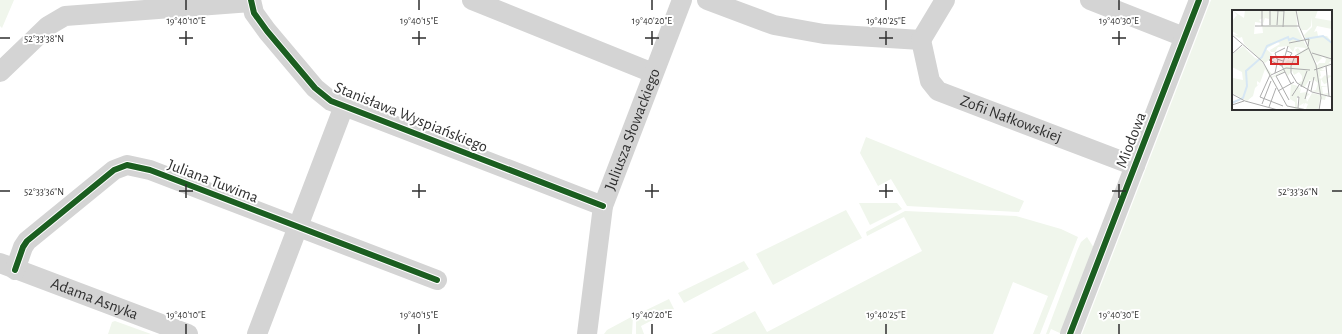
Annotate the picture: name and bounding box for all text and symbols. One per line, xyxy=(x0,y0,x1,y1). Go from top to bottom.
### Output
inset map xyxy=(1232,10,1332,110)
text: 19°40'10"E xyxy=(166,16,206,26)
text: 19°40'15"E xyxy=(400,16,438,26)
text: 19°40'20"E xyxy=(632,16,672,26)
text: 19°40'25"E xyxy=(866,16,906,26)
text: 19°40'30"E xyxy=(1099,16,1139,26)
text: 52°33'38"N xyxy=(24,34,64,44)
street label: Juliusza Słowackiego xyxy=(602,66,663,193)
street label: Stanisława Wyspiańskiego xyxy=(332,79,490,156)
street label: Zofii Nałkowskiej xyxy=(958,92,1064,146)
street label: Miodowa xyxy=(1113,110,1149,170)
street label: Juliana Tuwima xyxy=(165,156,261,206)
text: 52°33'36"N xyxy=(24,187,64,197)
text: 52°33'36"N xyxy=(1278,187,1318,197)
street label: Adama Asnyka xyxy=(49,275,140,322)
text: 19°40'10"E xyxy=(166,310,206,320)
text: 19°40'15"E xyxy=(400,310,438,320)
text: 19°40'20"E xyxy=(632,310,672,320)
text: 19°40'25"E xyxy=(866,310,906,320)
text: 19°40'30"E xyxy=(1099,310,1139,320)

